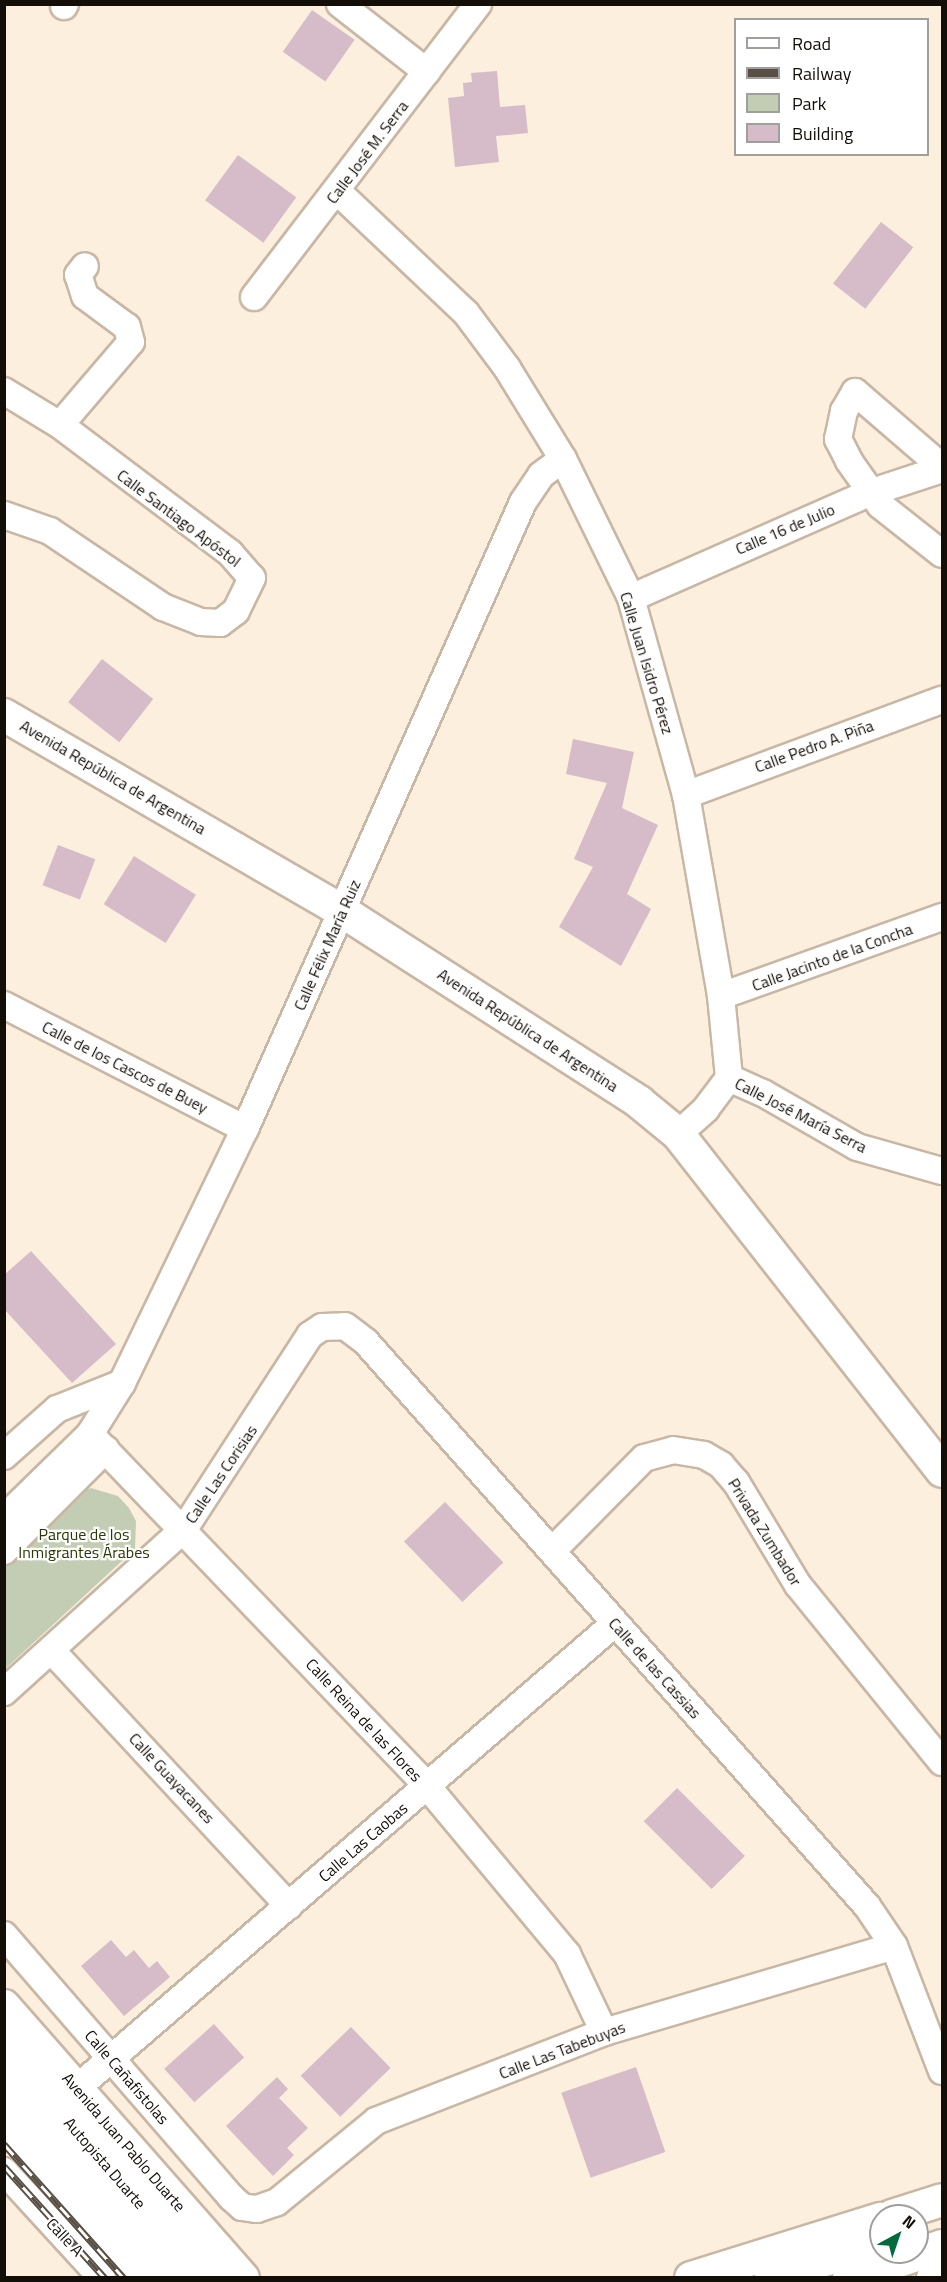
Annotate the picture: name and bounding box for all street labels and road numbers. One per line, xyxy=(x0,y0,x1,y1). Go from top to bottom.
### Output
street label: Calle José M. Serra xyxy=(322,97,412,207)
street label: Calle Santiago Apóstol xyxy=(113,465,245,571)
street label: Calle 16 de Julio xyxy=(732,499,838,559)
street label: Calle Juan Isidro Pérez xyxy=(616,589,678,737)
street label: Avenida República de Argentina xyxy=(17,716,209,838)
street label: Calle Pedro A. Piña xyxy=(752,716,876,776)
street label: Calle Félix María Ruiz xyxy=(290,877,364,1013)
street label: Calle Jacinto de la Concha xyxy=(749,919,915,995)
street label: Avenida República de Argentina xyxy=(434,964,622,1096)
street label: Calle de los Cascos de Buey xyxy=(39,1017,211,1117)
street label: Calle José María Serra xyxy=(732,1073,870,1157)
street label: Calle Las Corisias xyxy=(181,1421,261,1527)
street label: Privada Zumbador xyxy=(724,1475,806,1589)
street label: Calle de las Cassias xyxy=(605,1614,705,1722)
street label: Calle Reina de las Flores xyxy=(302,1654,426,1786)
street label: Calle Guayacanes xyxy=(125,1729,219,1827)
street label: Calle Las Caobas xyxy=(315,1798,411,1886)
street label: Calle Las Tabebuyas xyxy=(496,2017,628,2083)
street label: Calle Cañafistolas xyxy=(81,2026,173,2128)
street label: Avenida Juan Pablo Duarte xyxy=(58,2069,190,2215)
street label: Autopista Duarte xyxy=(60,2113,150,2213)
street label: Calle A xyxy=(43,2214,87,2260)

